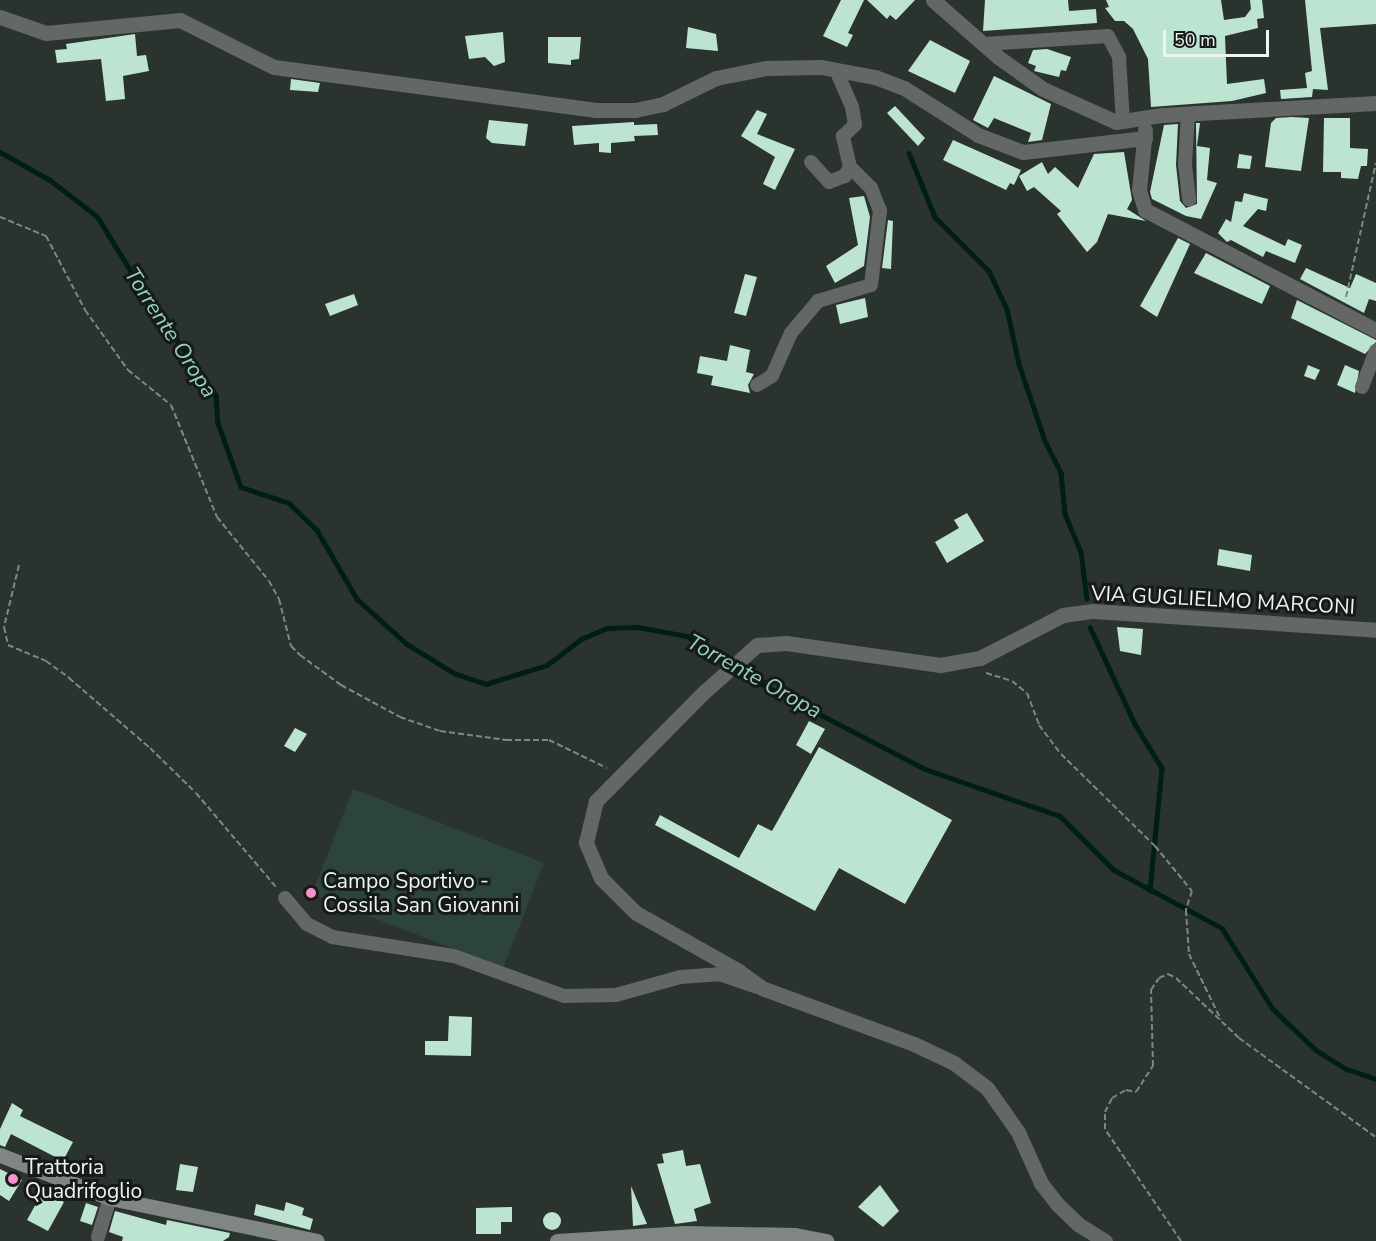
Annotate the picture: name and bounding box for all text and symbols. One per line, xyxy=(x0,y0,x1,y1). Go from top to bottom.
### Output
scale bar xyxy=(1166,18,1272,56)
text: 50 m xyxy=(1174,28,1216,52)
water label: Torrente Oropa xyxy=(118,263,222,403)
street label: VIA GUGLIELMO MARCONI xyxy=(1090,581,1356,619)
water label: Torrente Oropa xyxy=(682,629,826,725)
place label: Campo Sportivo - Cossila San Giovanni xyxy=(323,868,519,918)
marker: Campo Sportivo - Cossila San Giovanni xyxy=(304,886,318,900)
place label: Trattoria Quadrifoglio xyxy=(25,1154,142,1204)
marker: Trattoria Quadrifoglio xyxy=(6,1172,20,1186)

